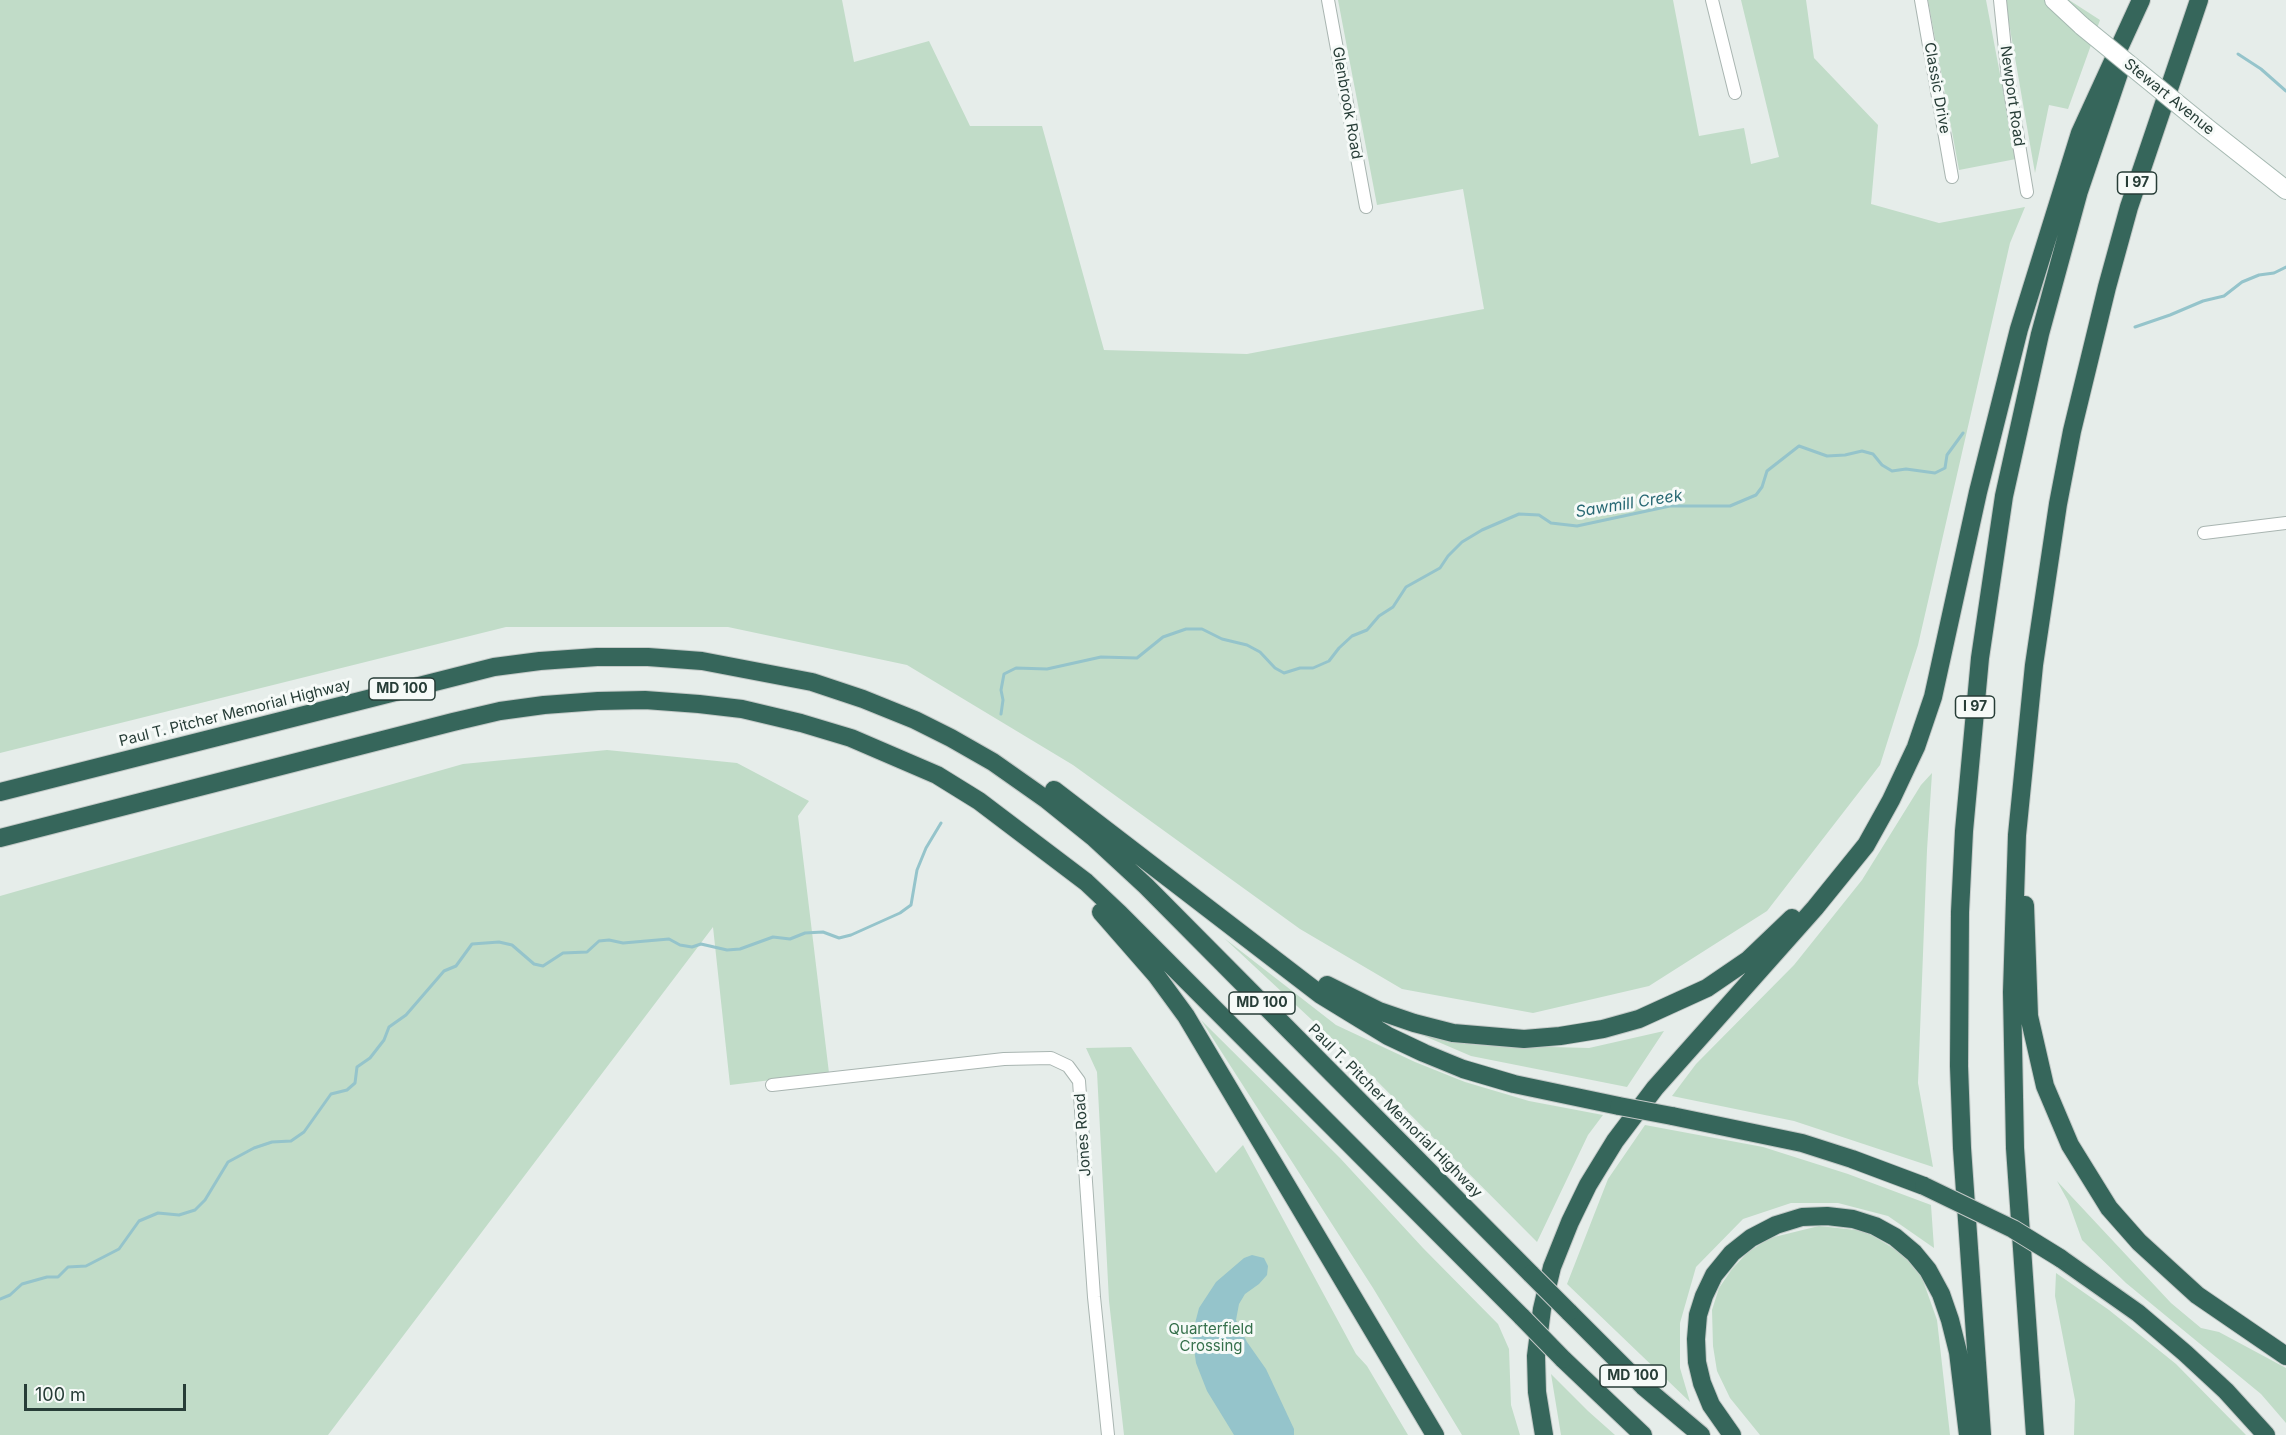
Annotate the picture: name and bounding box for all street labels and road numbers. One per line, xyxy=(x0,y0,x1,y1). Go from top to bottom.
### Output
street label: Classic Drive xyxy=(1920,41,1954,135)
street label: Glenbrook Road xyxy=(1328,45,1366,161)
street label: Newport Road xyxy=(1996,45,2028,147)
street label: Stewart Avenue xyxy=(2120,55,2218,139)
road number: I 97 xyxy=(2118,172,2156,194)
street label: Paul T. Pitcher Memorial Highway xyxy=(117,675,353,751)
road number: MD 100 xyxy=(369,678,435,700)
road number: I 97 xyxy=(1956,696,1994,718)
road number: MD 100 xyxy=(1229,992,1295,1014)
street label: Paul T. Pitcher Memorial Highway xyxy=(1304,1020,1486,1202)
street label: Jones Road xyxy=(1071,1093,1095,1177)
road number: MD 100 xyxy=(1600,1365,1666,1387)

